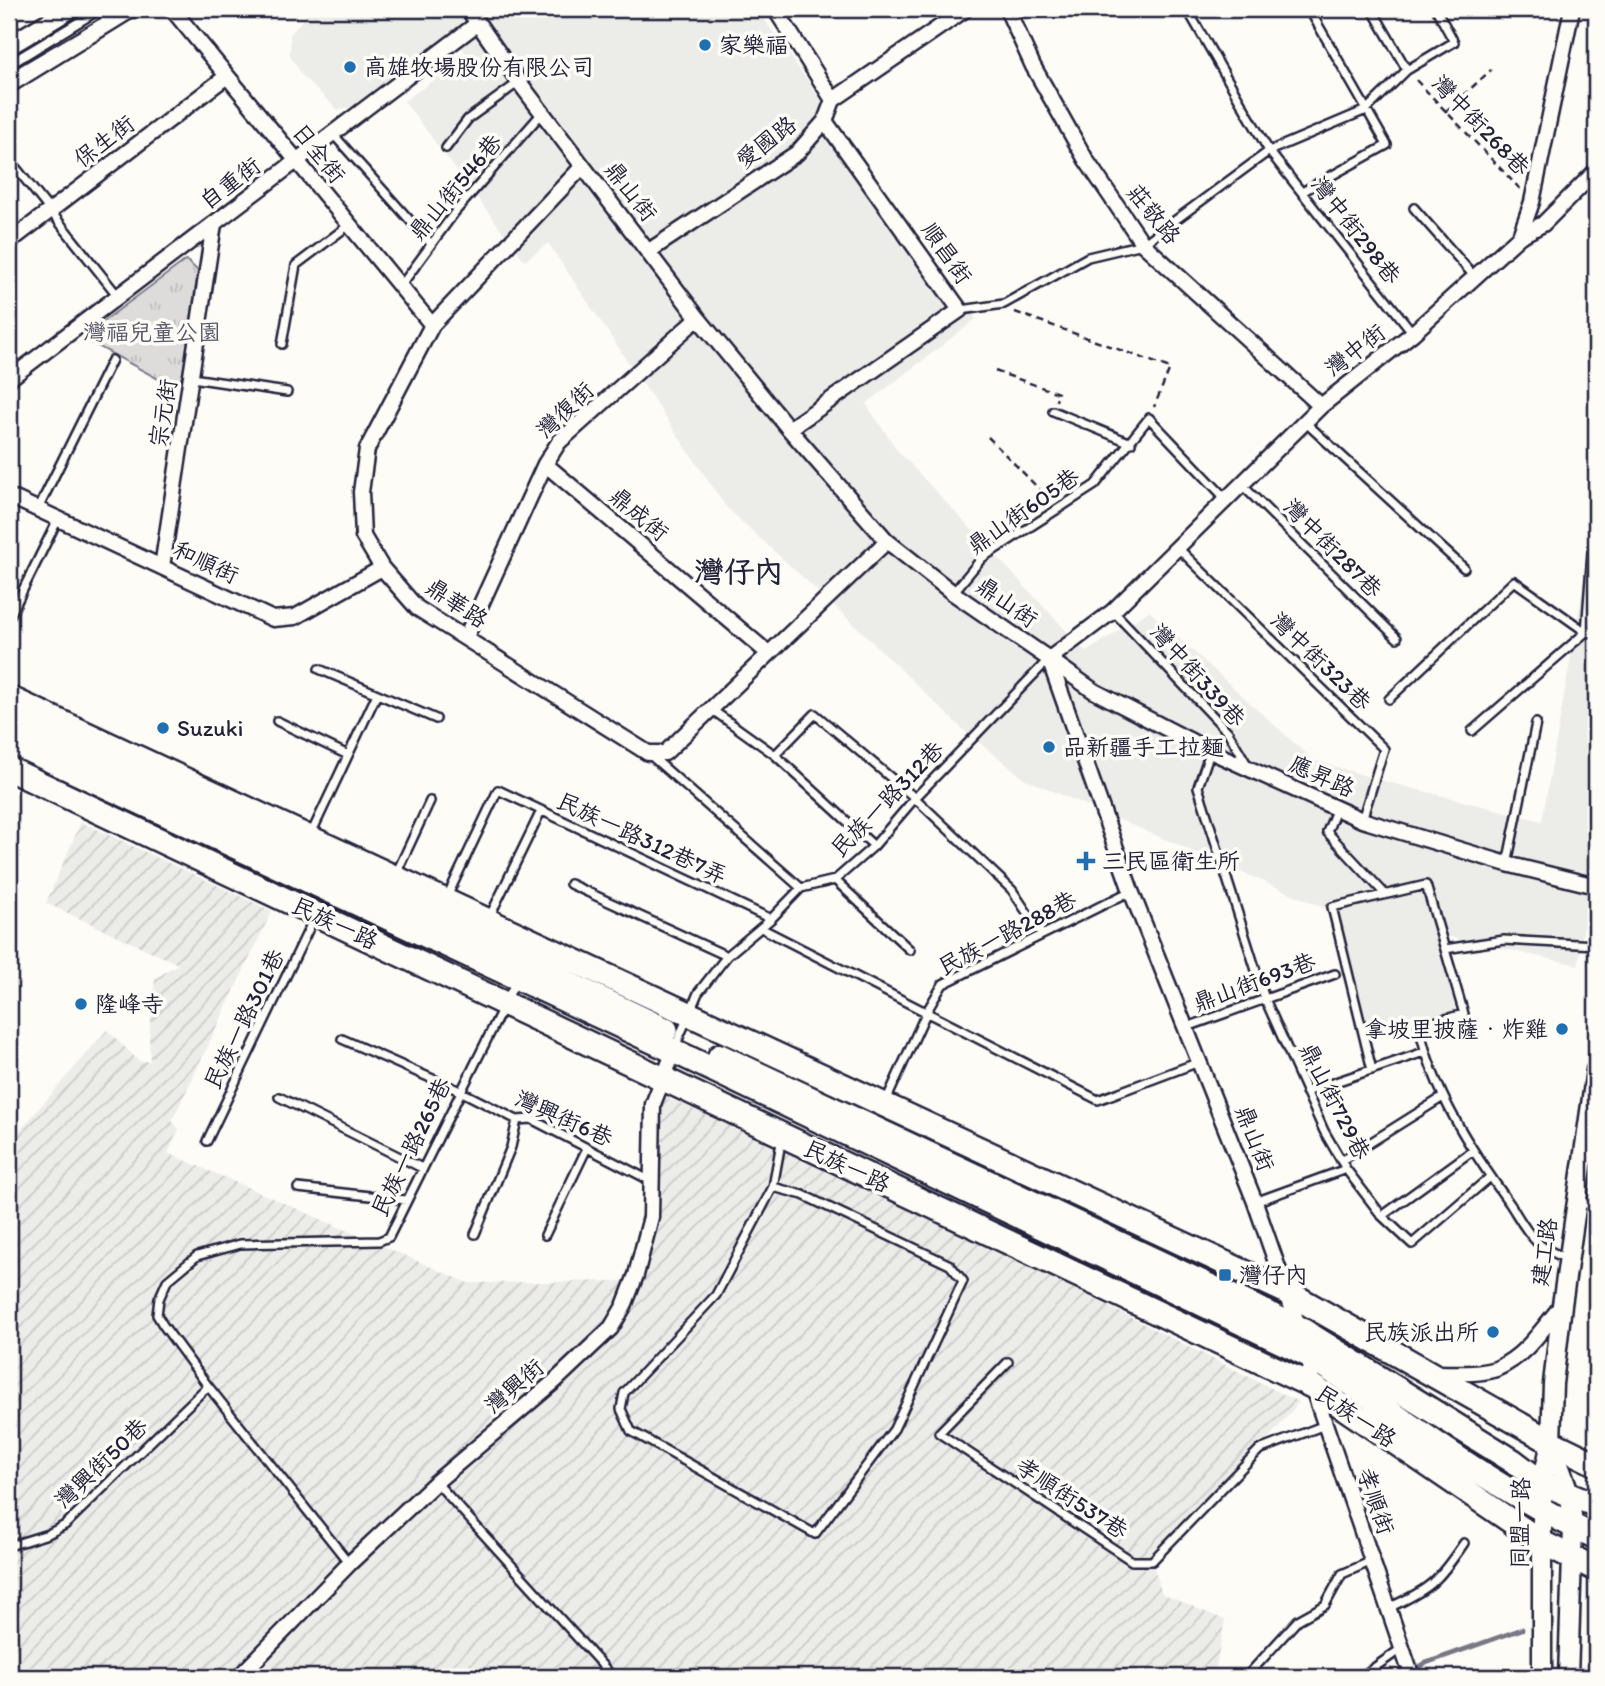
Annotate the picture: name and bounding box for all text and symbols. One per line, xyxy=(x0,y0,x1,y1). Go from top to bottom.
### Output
place label: 家樂福 xyxy=(719,31,788,59)
marker: 家樂福 xyxy=(697,37,713,53)
place label: 高雄牧場股份有限公司 xyxy=(364,53,594,81)
marker: 高雄牧場股份有限公司 xyxy=(342,59,358,75)
street label: 灣中街268巷 xyxy=(1426,69,1537,182)
street label: 保生街 xyxy=(68,109,140,173)
street label: 愛國路 xyxy=(730,110,802,174)
street label: 日全街 xyxy=(286,117,352,189)
street label: 鼎山街546巷 xyxy=(402,127,508,246)
street label: 自重街 xyxy=(194,151,266,215)
street label: 鼎山街 xyxy=(599,155,663,227)
street label: 灣中街298巷 xyxy=(1305,171,1407,290)
street label: 莊敬路 xyxy=(1121,178,1187,250)
street label: 順昌街 xyxy=(916,217,978,289)
park label: 灣福兒童公園 xyxy=(83,318,221,346)
street label: 灣中街 xyxy=(1319,318,1391,382)
street label: 灣復街 xyxy=(530,376,600,444)
street label: 宗元街 xyxy=(144,377,182,449)
street label: 鼎山街605巷 xyxy=(962,462,1085,560)
street label: 鼎成街 xyxy=(604,481,674,547)
street label: 灣中街287巷 xyxy=(1278,493,1389,604)
street label: 和順街 xyxy=(169,535,243,589)
district label: 灣仔內 xyxy=(694,553,784,590)
street label: 鼎山街 xyxy=(971,571,1043,633)
street label: 鼎華路 xyxy=(421,572,493,634)
street label: 灣中街323巷 xyxy=(1265,606,1378,717)
street label: 灣中街339巷 xyxy=(1144,618,1252,733)
place label: Suzuki xyxy=(177,714,243,742)
marker: Suzuki xyxy=(155,720,171,736)
place label: 品新疆手工拉麵 xyxy=(1063,733,1224,761)
street label: 民族一路312巷 xyxy=(825,734,950,863)
marker: 品新疆手工拉麵 xyxy=(1041,739,1057,755)
street label: 應昇路 xyxy=(1285,749,1359,803)
street label: 民族一路312巷7弄 xyxy=(552,786,732,890)
place label: 三民區衛生所 xyxy=(1102,847,1240,875)
marker: 三民區衛生所 xyxy=(1076,851,1096,871)
street label: 民族一路288巷 xyxy=(933,884,1082,981)
street label: 民族一路 xyxy=(287,891,383,955)
street label: 民族一路301巷 xyxy=(198,943,290,1094)
street label: 鼎山街693巷 xyxy=(1189,946,1320,1017)
place label: 隆峰寺 xyxy=(95,990,164,1018)
marker: 隆峰寺 xyxy=(73,996,89,1012)
place label: 拿坡里披薩‧炸雞 xyxy=(1364,1015,1548,1043)
marker: 拿坡里披薩‧炸雞 xyxy=(1554,1021,1570,1037)
street label: 鼎山街729巷 xyxy=(1294,1038,1377,1165)
street label: 民族一路265巷 xyxy=(365,1072,457,1221)
street label: 灣興街6巷 xyxy=(511,1084,618,1152)
street label: 鼎山街 xyxy=(1230,1101,1280,1175)
street label: 民族一路 xyxy=(799,1134,895,1198)
street label: 建工路 xyxy=(1525,1216,1563,1288)
place label: 灣仔內 xyxy=(1239,1261,1308,1289)
marker: 灣仔內 xyxy=(1217,1267,1233,1283)
place label: 民族派出所 xyxy=(1364,1318,1479,1346)
marker: 民族派出所 xyxy=(1485,1324,1501,1340)
street label: 灣興街 xyxy=(479,1353,549,1419)
street label: 民族一路 xyxy=(1310,1379,1402,1453)
street label: 灣興街50巷 xyxy=(49,1411,154,1514)
street label: 孝順街537巷 xyxy=(1011,1451,1134,1545)
street label: 孝順街 xyxy=(1352,1464,1400,1538)
street label: 同盟一路 xyxy=(1505,1477,1535,1569)

